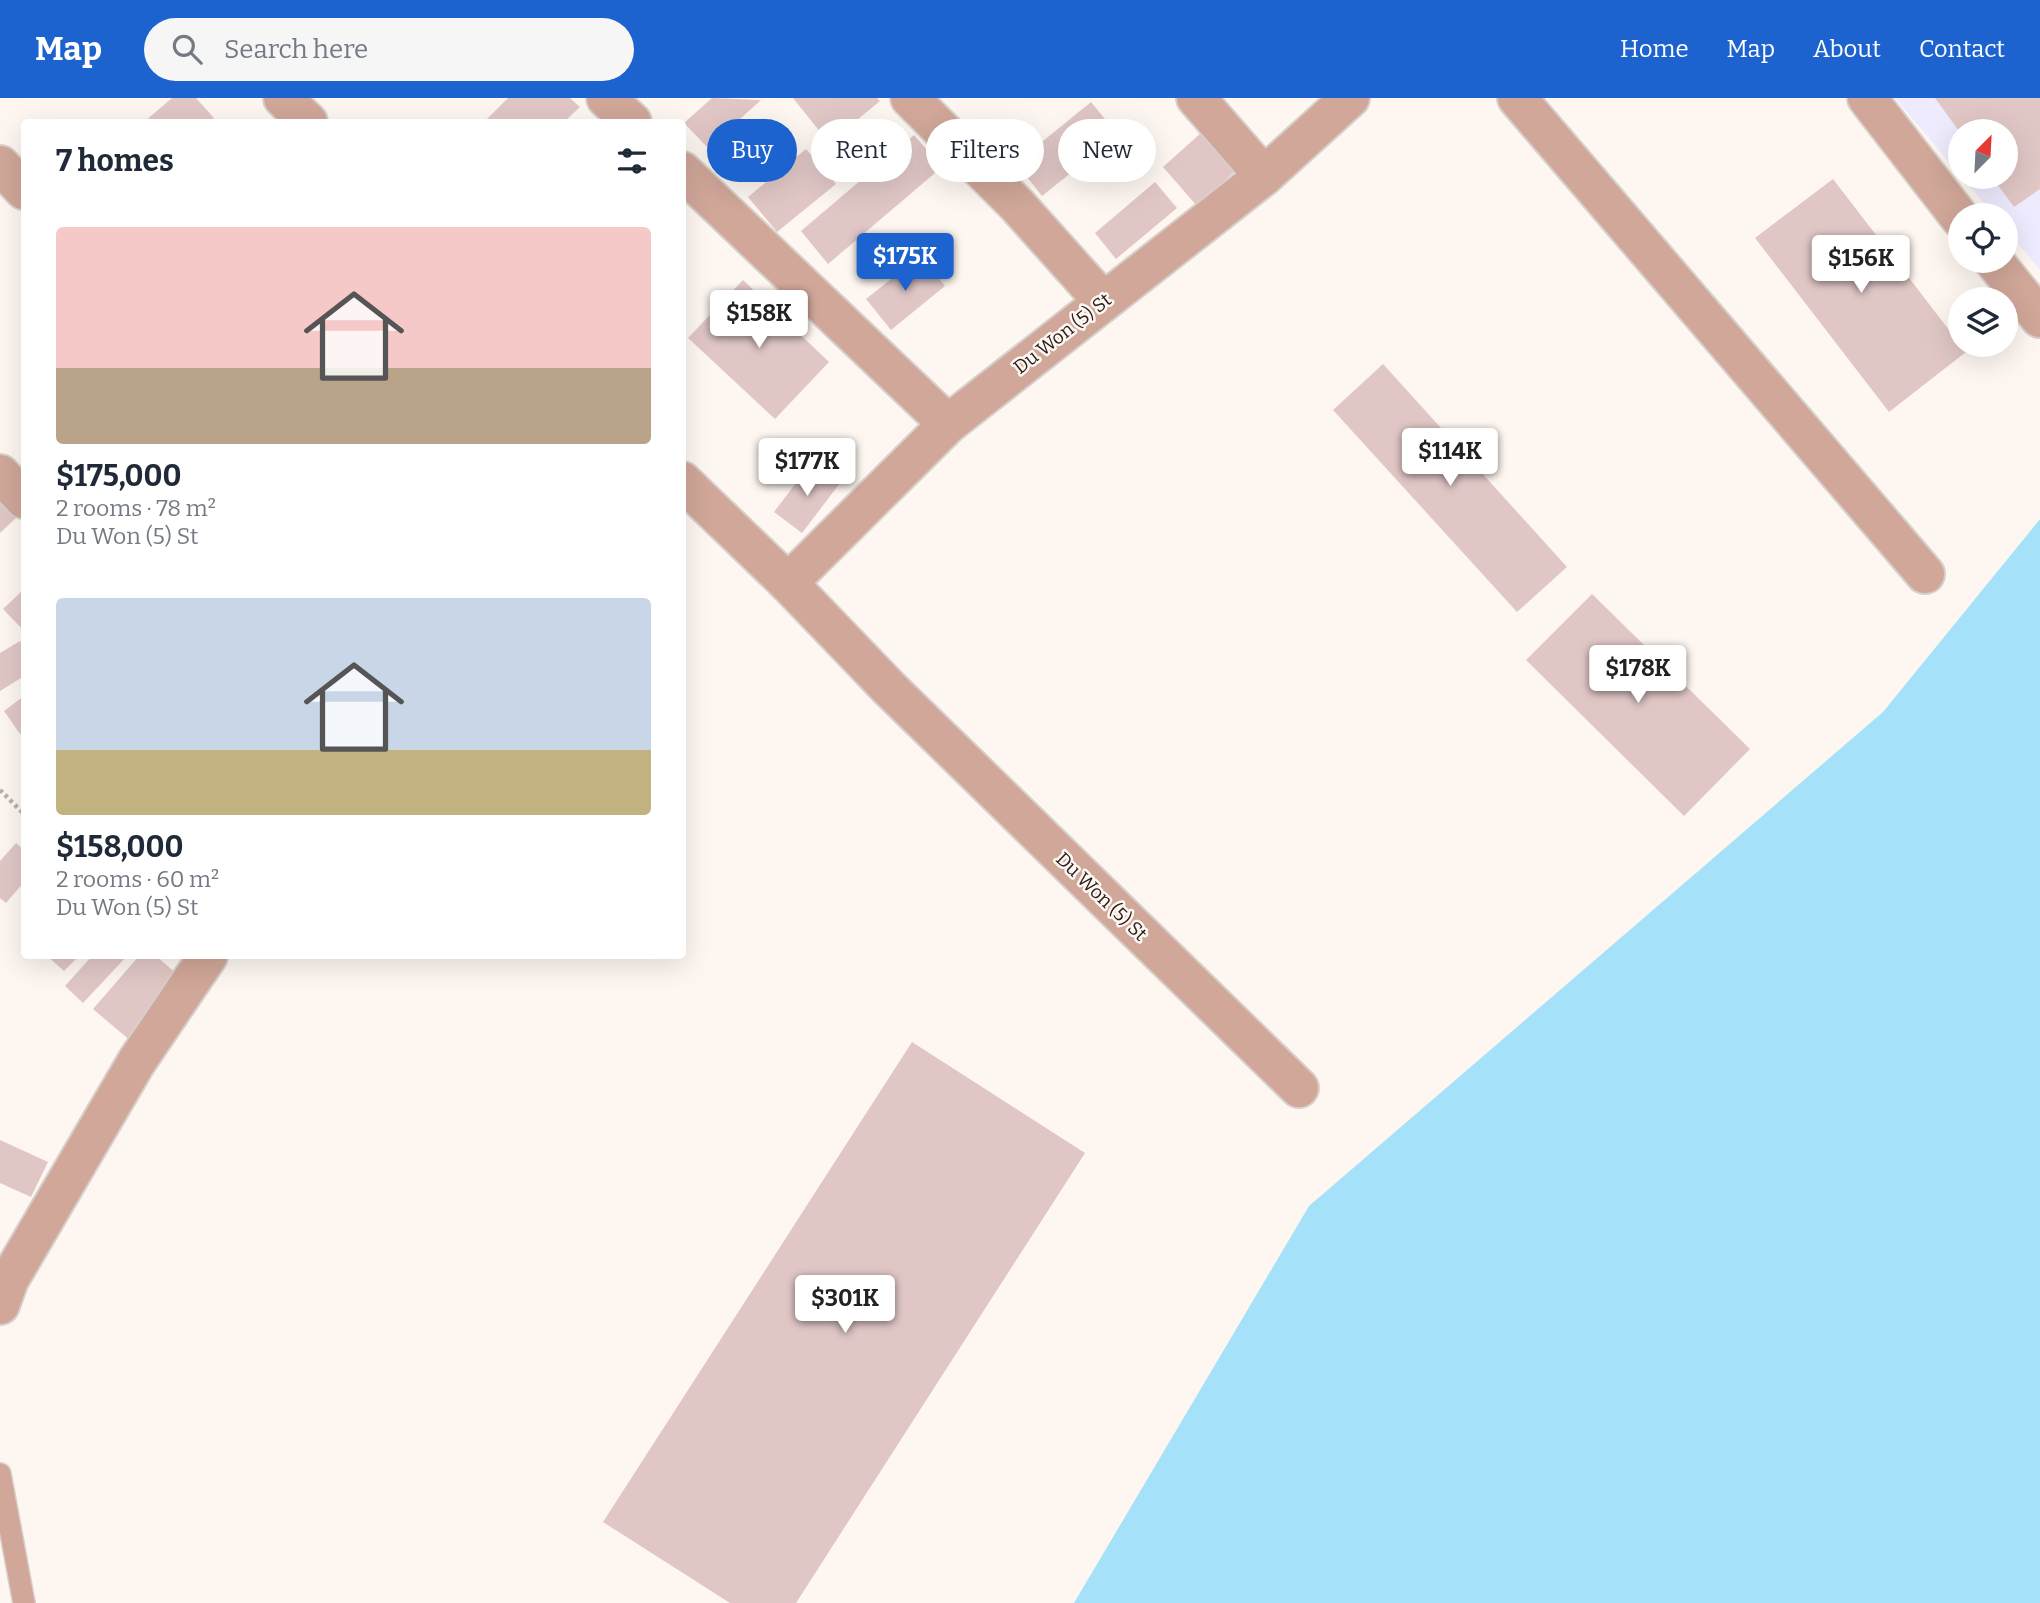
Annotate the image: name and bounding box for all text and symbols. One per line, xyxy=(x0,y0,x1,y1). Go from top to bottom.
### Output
search box xyxy=(144,18,634,81)
text: Map xyxy=(35,29,102,69)
icon: search xyxy=(168,30,206,68)
text: Search here xyxy=(224,34,368,65)
text: Home xyxy=(1620,35,1689,63)
text: Map xyxy=(1727,35,1775,63)
text: About xyxy=(1813,35,1881,63)
text: Contact xyxy=(1919,35,2005,63)
chip: Buy xyxy=(707,119,797,182)
chip: Rent xyxy=(811,119,912,182)
chip: Filters xyxy=(926,119,1044,182)
chip: New xyxy=(1058,119,1156,182)
north arrow xyxy=(1948,119,2018,189)
map controls xyxy=(1948,119,2018,357)
icon: filters xyxy=(613,142,651,180)
text: 7 homes xyxy=(56,143,174,179)
button: locate xyxy=(1948,203,2018,273)
pin: $175K xyxy=(856,234,954,293)
pin: $156K xyxy=(1812,236,1910,295)
text: $175K xyxy=(873,242,937,270)
text: $156K xyxy=(1828,244,1894,272)
icon: home xyxy=(291,273,417,399)
button: layers xyxy=(1948,287,2018,357)
street label: Du Won (5) St xyxy=(1009,288,1116,379)
pin: $158K xyxy=(710,290,808,350)
text: $158K xyxy=(726,299,792,327)
pin: $114K xyxy=(1401,428,1499,488)
text: $114K xyxy=(1418,437,1482,465)
pin: $177K xyxy=(758,438,856,498)
text: $177K xyxy=(775,447,839,475)
text: $175,000 xyxy=(56,458,182,494)
text: 2 rooms · 78 m² xyxy=(56,494,216,522)
text: Du Won (5) St xyxy=(56,522,198,550)
icon: home xyxy=(291,644,417,770)
pin: $178K xyxy=(1589,646,1687,705)
text: $178K xyxy=(1605,654,1671,682)
text: $158,000 xyxy=(56,829,184,865)
street label: Du Won (5) St xyxy=(1051,847,1152,946)
text: 2 rooms · 60 m² xyxy=(56,865,219,893)
text: Du Won (5) St xyxy=(56,893,198,921)
pin: $301K xyxy=(796,1276,894,1335)
text: $301K xyxy=(811,1284,879,1312)

